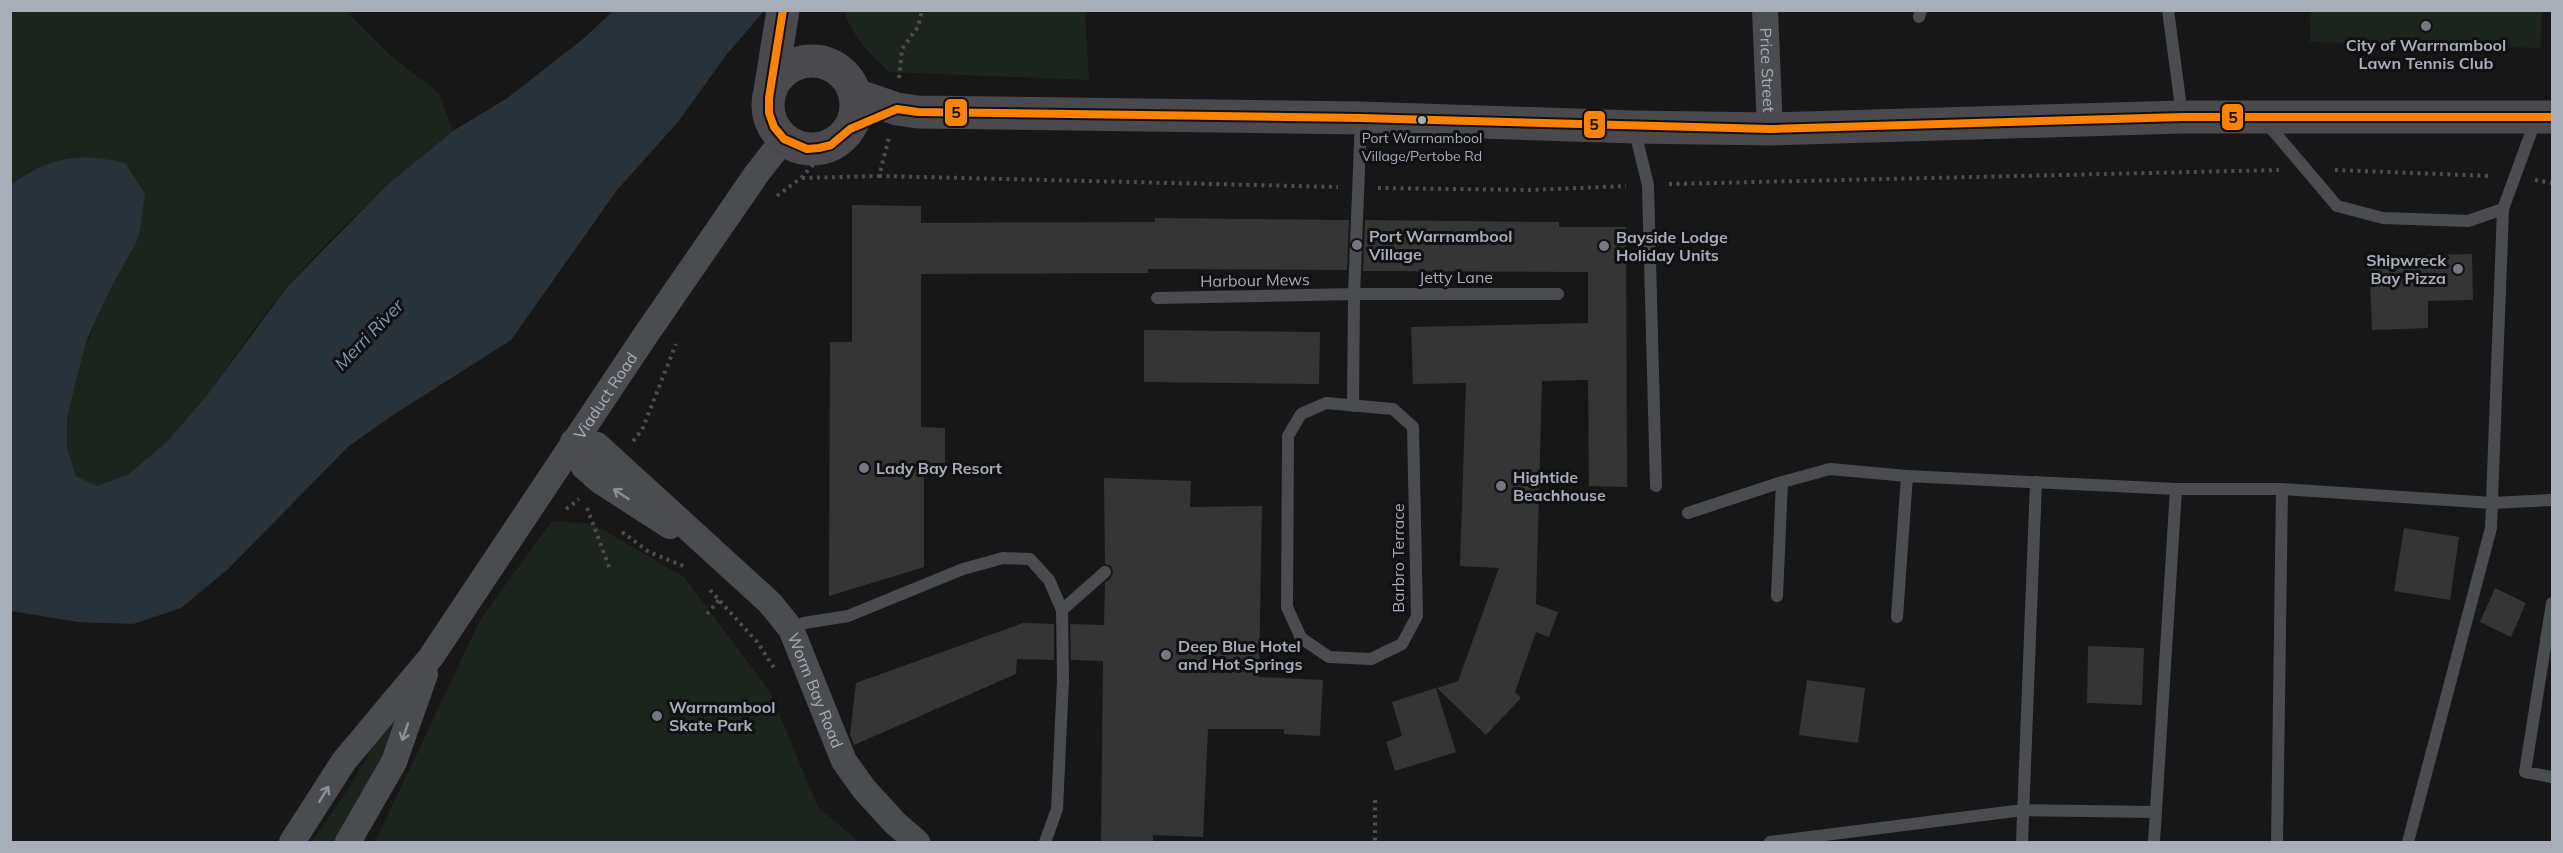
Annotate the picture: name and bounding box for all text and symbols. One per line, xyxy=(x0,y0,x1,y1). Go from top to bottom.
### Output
marker: City of Warrnambool Lawn Tennis Club xyxy=(2419,19,2433,33)
street label: Price Street xyxy=(1756,27,1779,113)
place label: City of Warrnambool Lawn Tennis Club xyxy=(2346,35,2506,73)
line badge: 5 xyxy=(944,98,968,127)
text: 5 xyxy=(951,102,961,122)
line badge: 5 xyxy=(2221,103,2244,131)
text: 5 xyxy=(2228,107,2238,127)
line badge: 5 xyxy=(1583,110,1606,139)
marker: Port Warrnambool Village/Pertobe Rd xyxy=(1416,114,1428,126)
text: 5 xyxy=(1589,114,1599,134)
place label: Port Warrnambool Village/Pertobe Rd xyxy=(1362,129,1482,165)
place label: Port Warrnambool Village xyxy=(1368,226,1512,264)
place label: Bayside Lodge Holiday Units xyxy=(1616,227,1728,265)
marker: Port Warrnambool Village xyxy=(1350,238,1364,252)
marker: Bayside Lodge Holiday Units xyxy=(1597,239,1611,253)
place label: Shipwreck Bay Pizza xyxy=(2366,250,2447,288)
marker: Shipwreck Bay Pizza xyxy=(2451,262,2465,276)
street label: Jetty Lane xyxy=(1419,267,1493,287)
street label: Harbour Mews xyxy=(1200,269,1310,291)
water label: Merri River xyxy=(329,293,409,375)
street label: Viaduct Road xyxy=(569,348,641,443)
place label: Lady Bay Resort xyxy=(876,458,1002,478)
marker: Lady Bay Resort xyxy=(857,461,871,475)
place label: Hightide Beachhouse xyxy=(1513,467,1606,505)
marker: Hightide Beachhouse xyxy=(1494,479,1508,493)
one-way arrow xyxy=(613,488,630,500)
street label: Barbro Terrace xyxy=(1388,503,1408,613)
street label: Worm Bay Road xyxy=(784,630,848,751)
place label: Deep Blue Hotel and Hot Springs xyxy=(1178,636,1302,674)
marker: Deep Blue Hotel and Hot Springs xyxy=(1159,648,1173,662)
place label: Warrnambool Skate Park xyxy=(669,697,775,735)
marker: Warrnambool Skate Park xyxy=(650,709,664,723)
one-way arrow xyxy=(398,722,409,741)
one-way arrow xyxy=(319,786,331,803)

